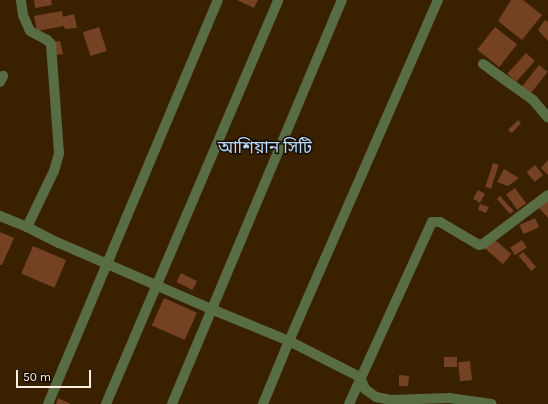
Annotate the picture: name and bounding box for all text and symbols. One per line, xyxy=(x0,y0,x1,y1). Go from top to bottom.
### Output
district label: আশিয়ান সিটি xyxy=(218,138,312,158)
scale bar xyxy=(18,362,93,388)
text: 50 m xyxy=(23,370,51,384)

